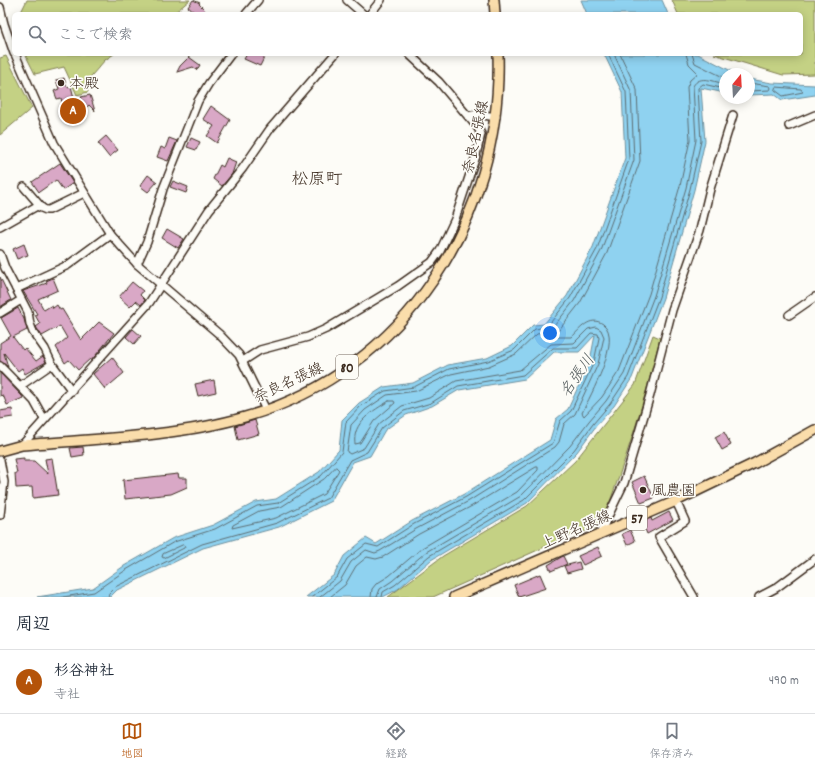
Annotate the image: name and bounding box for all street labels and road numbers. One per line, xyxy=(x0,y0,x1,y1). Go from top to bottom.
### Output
street label: 奈良名張線 xyxy=(458,98,496,176)
road number: 80 xyxy=(336,355,358,379)
street label: 奈良名張線 xyxy=(250,358,327,410)
street label: 上野名張線 xyxy=(538,506,616,556)
road number: 57 xyxy=(627,506,647,530)

